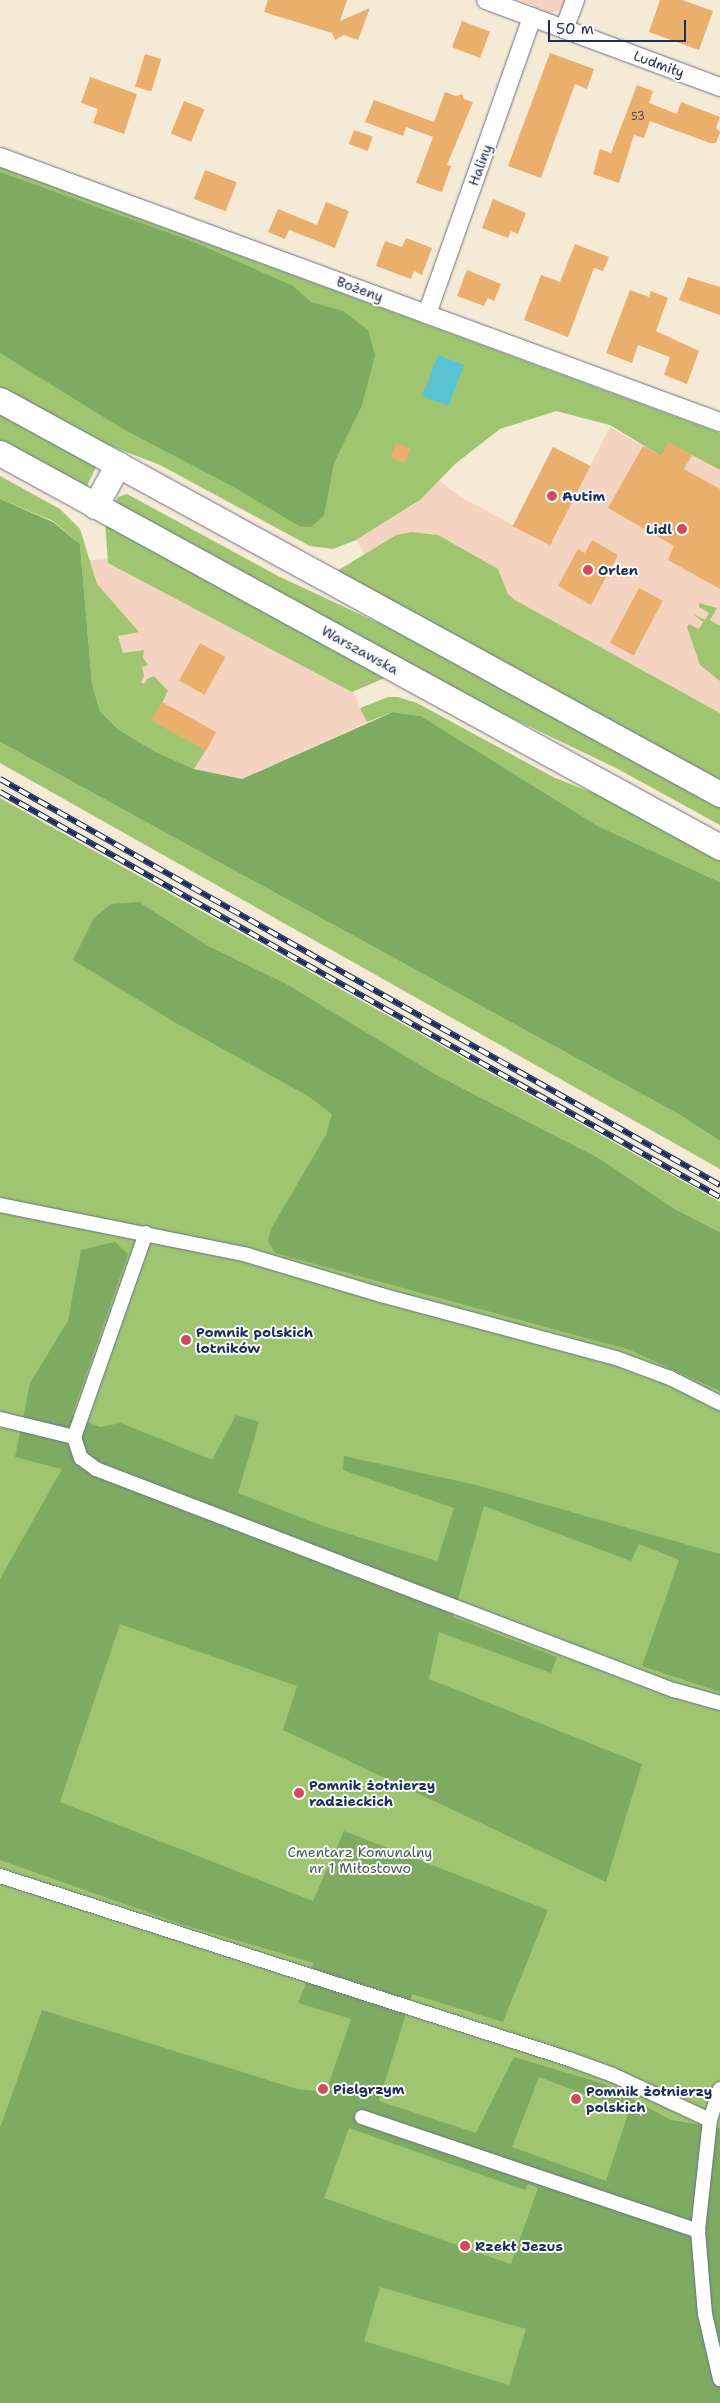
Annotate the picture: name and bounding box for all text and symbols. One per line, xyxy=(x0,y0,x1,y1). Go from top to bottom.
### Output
scale bar xyxy=(550,10,688,42)
text: 50 m xyxy=(556,19,594,39)
street label: Ludmiły xyxy=(631,47,687,81)
house number: 53 xyxy=(631,110,645,124)
street label: Haliny xyxy=(465,142,495,188)
street label: Bożeny xyxy=(334,273,386,305)
place label: Autim xyxy=(562,488,605,504)
marker: Autim xyxy=(546,490,558,502)
place label: Lidl xyxy=(646,521,672,537)
marker: Lidl xyxy=(676,523,688,535)
place label: Orlen xyxy=(598,562,638,578)
marker: Orlen xyxy=(582,564,594,576)
street label: Warszawska xyxy=(319,622,401,678)
place label: Pomnik polskich lotników xyxy=(196,1324,313,1356)
marker: Pomnik polskich lotników xyxy=(180,1334,192,1346)
place label: Pomnik żołnierzy radzieckich xyxy=(309,1777,435,1810)
marker: Pomnik żołnierzy radzieckich xyxy=(293,1787,305,1799)
park label: Cmentarz Komunalny nr 1 Miłostowo xyxy=(288,1844,432,1876)
place label: Pielgrzym xyxy=(333,2081,405,2097)
marker: Pielgrzym xyxy=(317,2083,329,2095)
place label: Pomnik żołnierzy polskich xyxy=(586,2083,712,2116)
marker: Pomnik żołnierzy polskich xyxy=(570,2093,582,2105)
place label: Rzekł Jezus xyxy=(475,2238,563,2254)
marker: Rzekł Jezus xyxy=(459,2240,471,2252)

